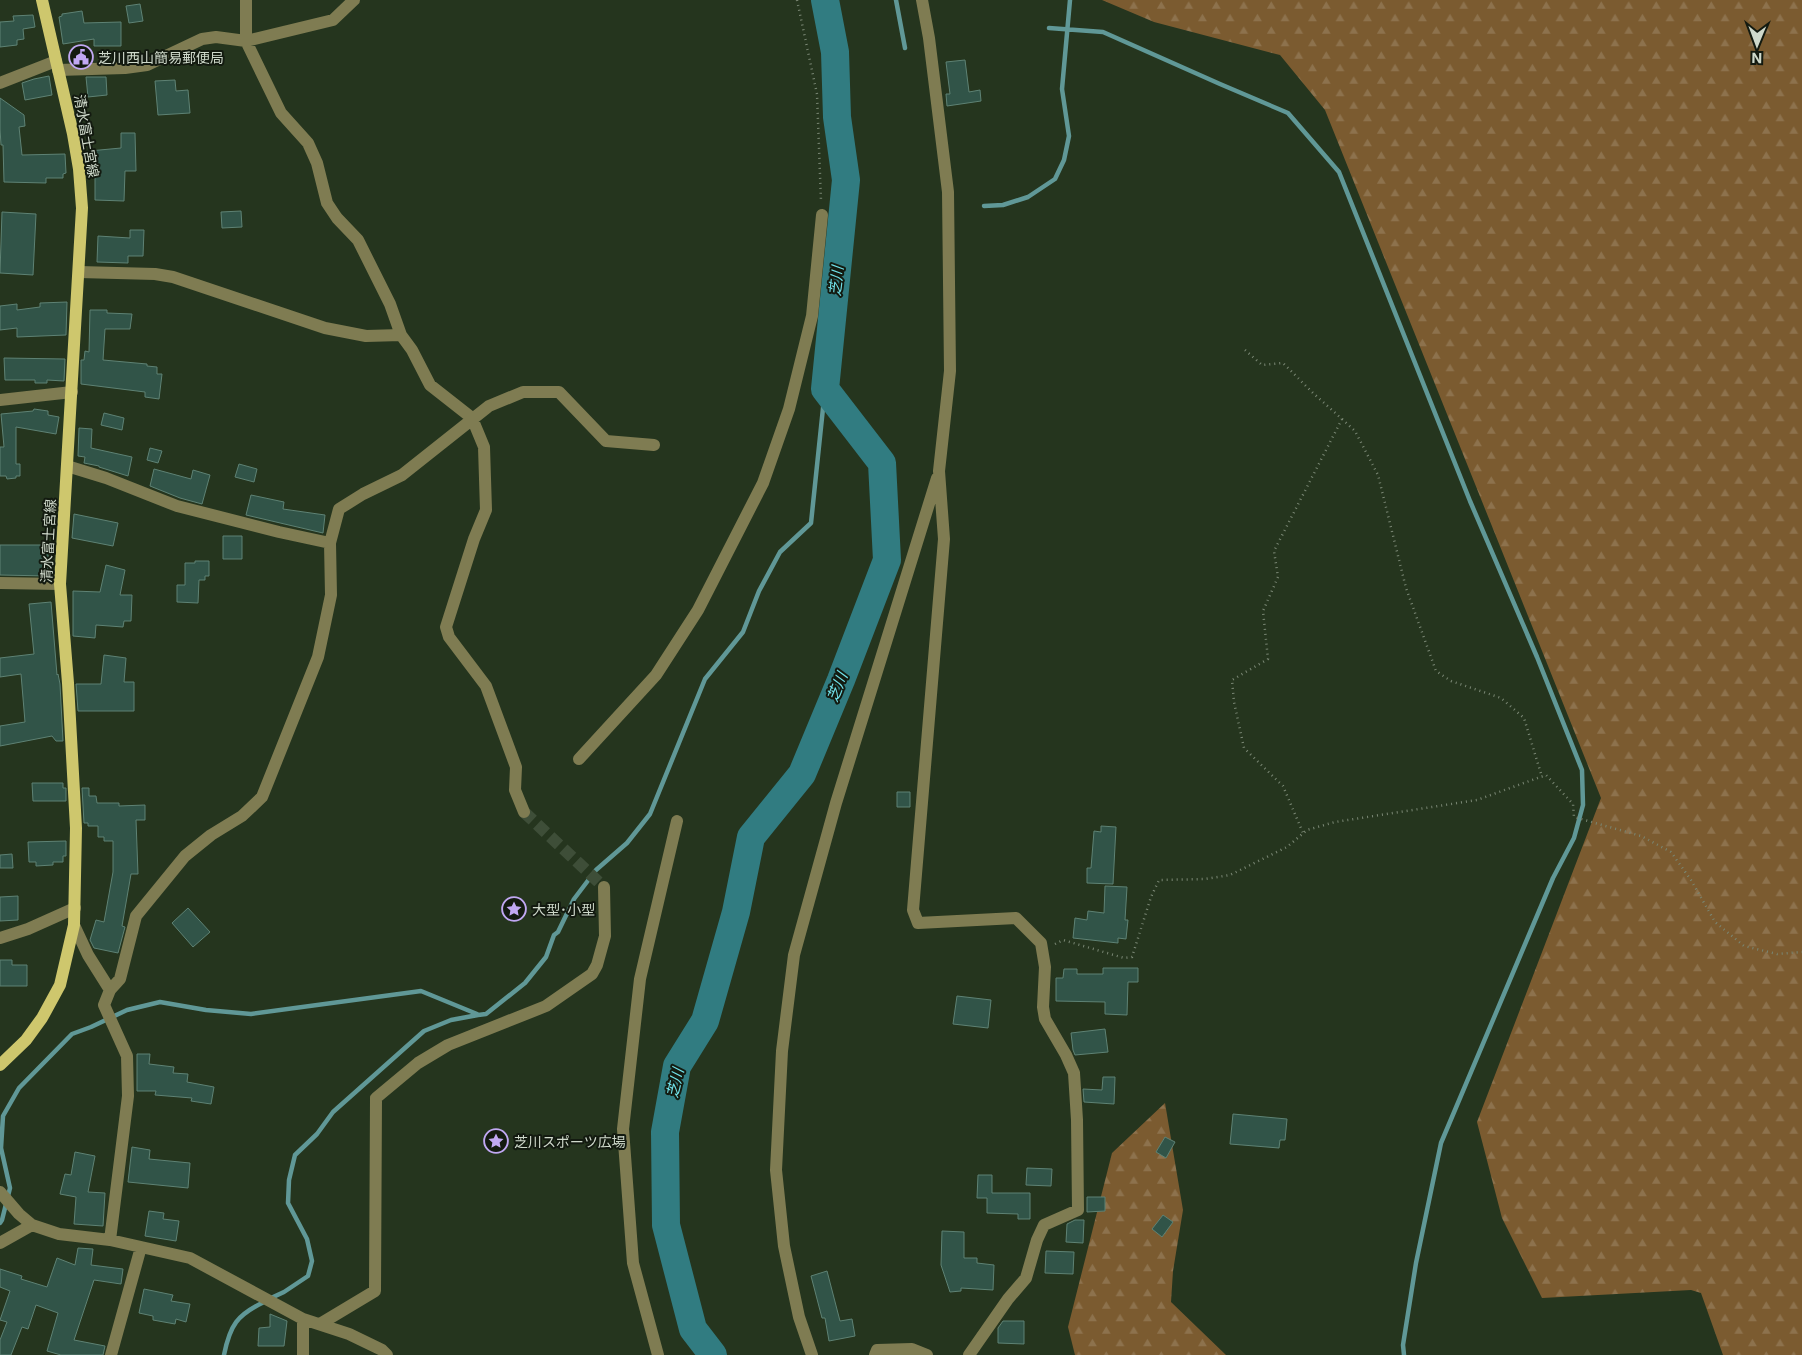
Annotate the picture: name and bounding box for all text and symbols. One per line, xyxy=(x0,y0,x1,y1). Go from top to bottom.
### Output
north arrow xyxy=(1732,20,1782,70)
public building icon: 芝川西山簡易郵便局 xyxy=(68,44,94,70)
place label: 芝川西山簡易郵便局 xyxy=(98,49,224,66)
text: N xyxy=(1751,50,1762,67)
street label: 清水富士宮線 xyxy=(71,93,103,179)
water label: 芝川 xyxy=(825,263,847,297)
street label: 清水富士宮線 xyxy=(37,499,59,583)
water label: 芝川 xyxy=(823,668,852,704)
place icon: 大型･小型 xyxy=(501,896,527,922)
place label: 大型･小型 xyxy=(532,901,595,918)
water label: 芝川 xyxy=(662,1064,688,1100)
place icon: 芝川スポーツ広場 xyxy=(483,1128,509,1154)
place label: 芝川スポーツ広場 xyxy=(514,1133,626,1150)

